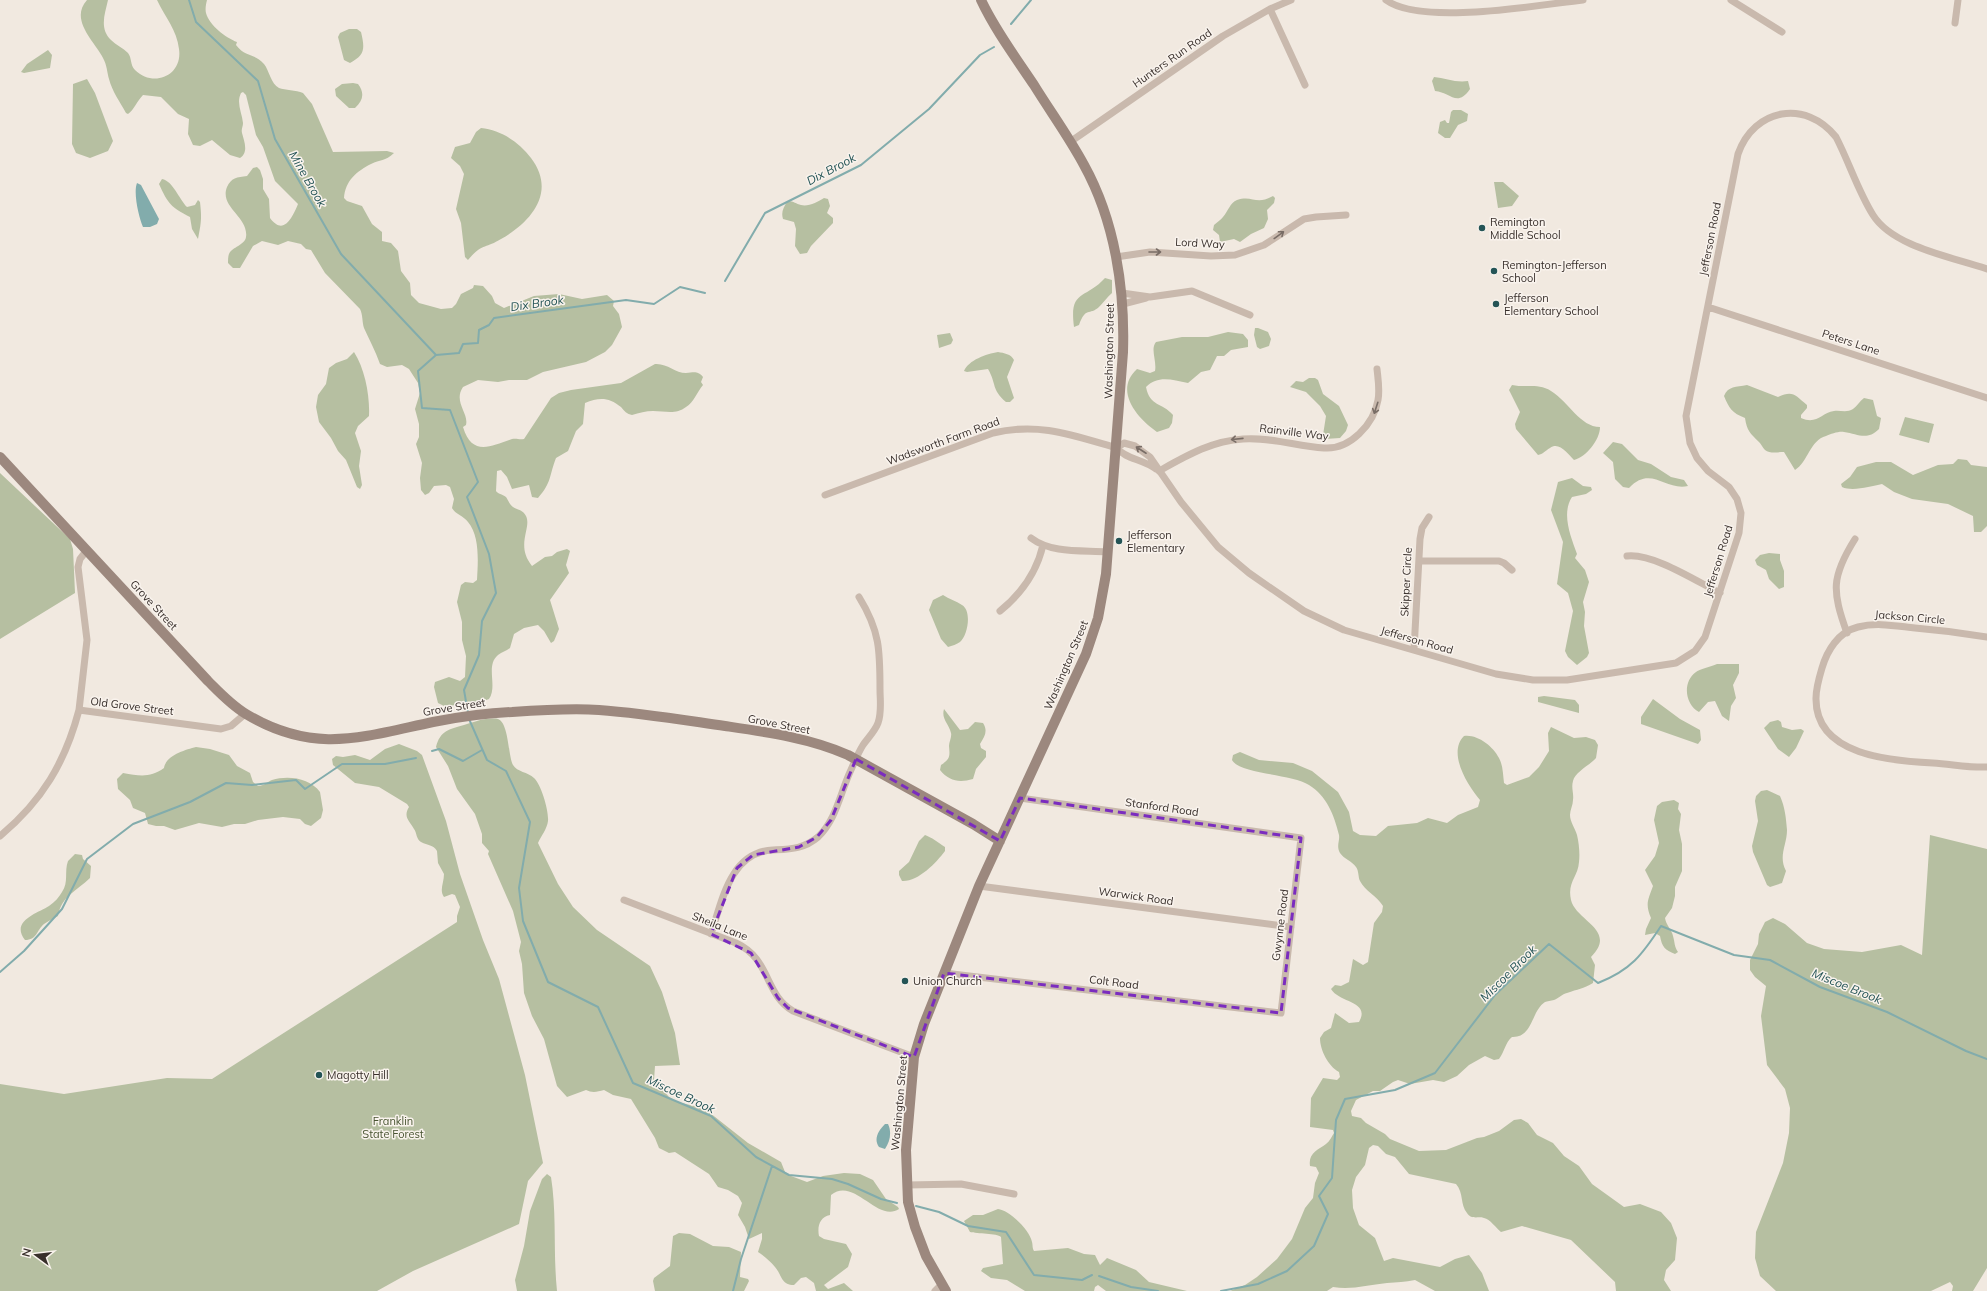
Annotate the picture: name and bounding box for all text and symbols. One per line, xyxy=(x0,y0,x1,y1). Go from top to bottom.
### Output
street label: Hunters Run Road xyxy=(1130,25,1214,91)
water label: Mine Brook xyxy=(286,148,330,210)
water label: Dix Brook xyxy=(804,149,859,188)
street label: Jefferson Road xyxy=(1696,201,1724,277)
place label: Remington Middle School xyxy=(1490,215,1561,242)
marker: Remington Middle School xyxy=(1477,223,1487,233)
one-way arrow xyxy=(1274,231,1285,239)
street label: Lord Way xyxy=(1175,235,1225,251)
one-way arrow xyxy=(1148,248,1161,256)
place label: Remington-Jefferson School xyxy=(1502,258,1607,285)
marker: Remington-Jefferson School xyxy=(1489,266,1499,276)
place label: Jefferson Elementary School xyxy=(1504,291,1599,318)
water label: Dix Brook xyxy=(509,292,565,314)
marker: Jefferson Elementary School xyxy=(1491,299,1501,309)
street label: Washington Street xyxy=(1101,303,1117,399)
street label: Peters Lane xyxy=(1820,326,1882,358)
one-way arrow xyxy=(1372,401,1379,414)
street label: Wadsworth Farm Road xyxy=(884,414,1002,468)
street label: Rainville Way xyxy=(1259,421,1330,443)
one-way arrow xyxy=(1231,436,1244,443)
one-way arrow xyxy=(1136,446,1147,454)
street label: Jefferson Road xyxy=(1700,523,1736,599)
place label: Jefferson Elementary xyxy=(1127,528,1185,555)
marker: Jefferson Elementary xyxy=(1114,536,1124,546)
street label: Skipper Circle xyxy=(1397,547,1415,617)
street label: Grove Street xyxy=(127,577,181,633)
street label: Jackson Circle xyxy=(1874,607,1946,627)
street label: Washington Street xyxy=(1041,618,1091,712)
street label: Jefferson Road xyxy=(1379,623,1455,657)
street label: Old Grove Street xyxy=(90,694,175,718)
street label: Grove Street xyxy=(422,695,486,719)
street label: Grove Street xyxy=(747,711,811,737)
street label: Stanford Road xyxy=(1124,795,1200,819)
street label: Warwick Road xyxy=(1098,884,1174,908)
street label: Gwynne Road xyxy=(1269,888,1291,962)
street label: Sheila Lane xyxy=(690,908,750,944)
water label: Miscoe Brook xyxy=(1477,941,1540,1004)
water label: Miscoe Brook xyxy=(1810,965,1885,1007)
street label: Colt Road xyxy=(1088,972,1140,992)
place label: Union Church xyxy=(913,974,982,988)
marker: Union Church xyxy=(900,976,910,986)
street label: Washington Street xyxy=(888,1055,910,1151)
place label: Magotty Hill xyxy=(327,1068,389,1082)
marker: Magotty Hill xyxy=(314,1070,324,1080)
water label: Miscoe Brook xyxy=(644,1072,718,1117)
park label: Franklin State Forest xyxy=(362,1114,424,1141)
north arrow xyxy=(16,1235,56,1275)
text: N xyxy=(19,1247,34,1258)

